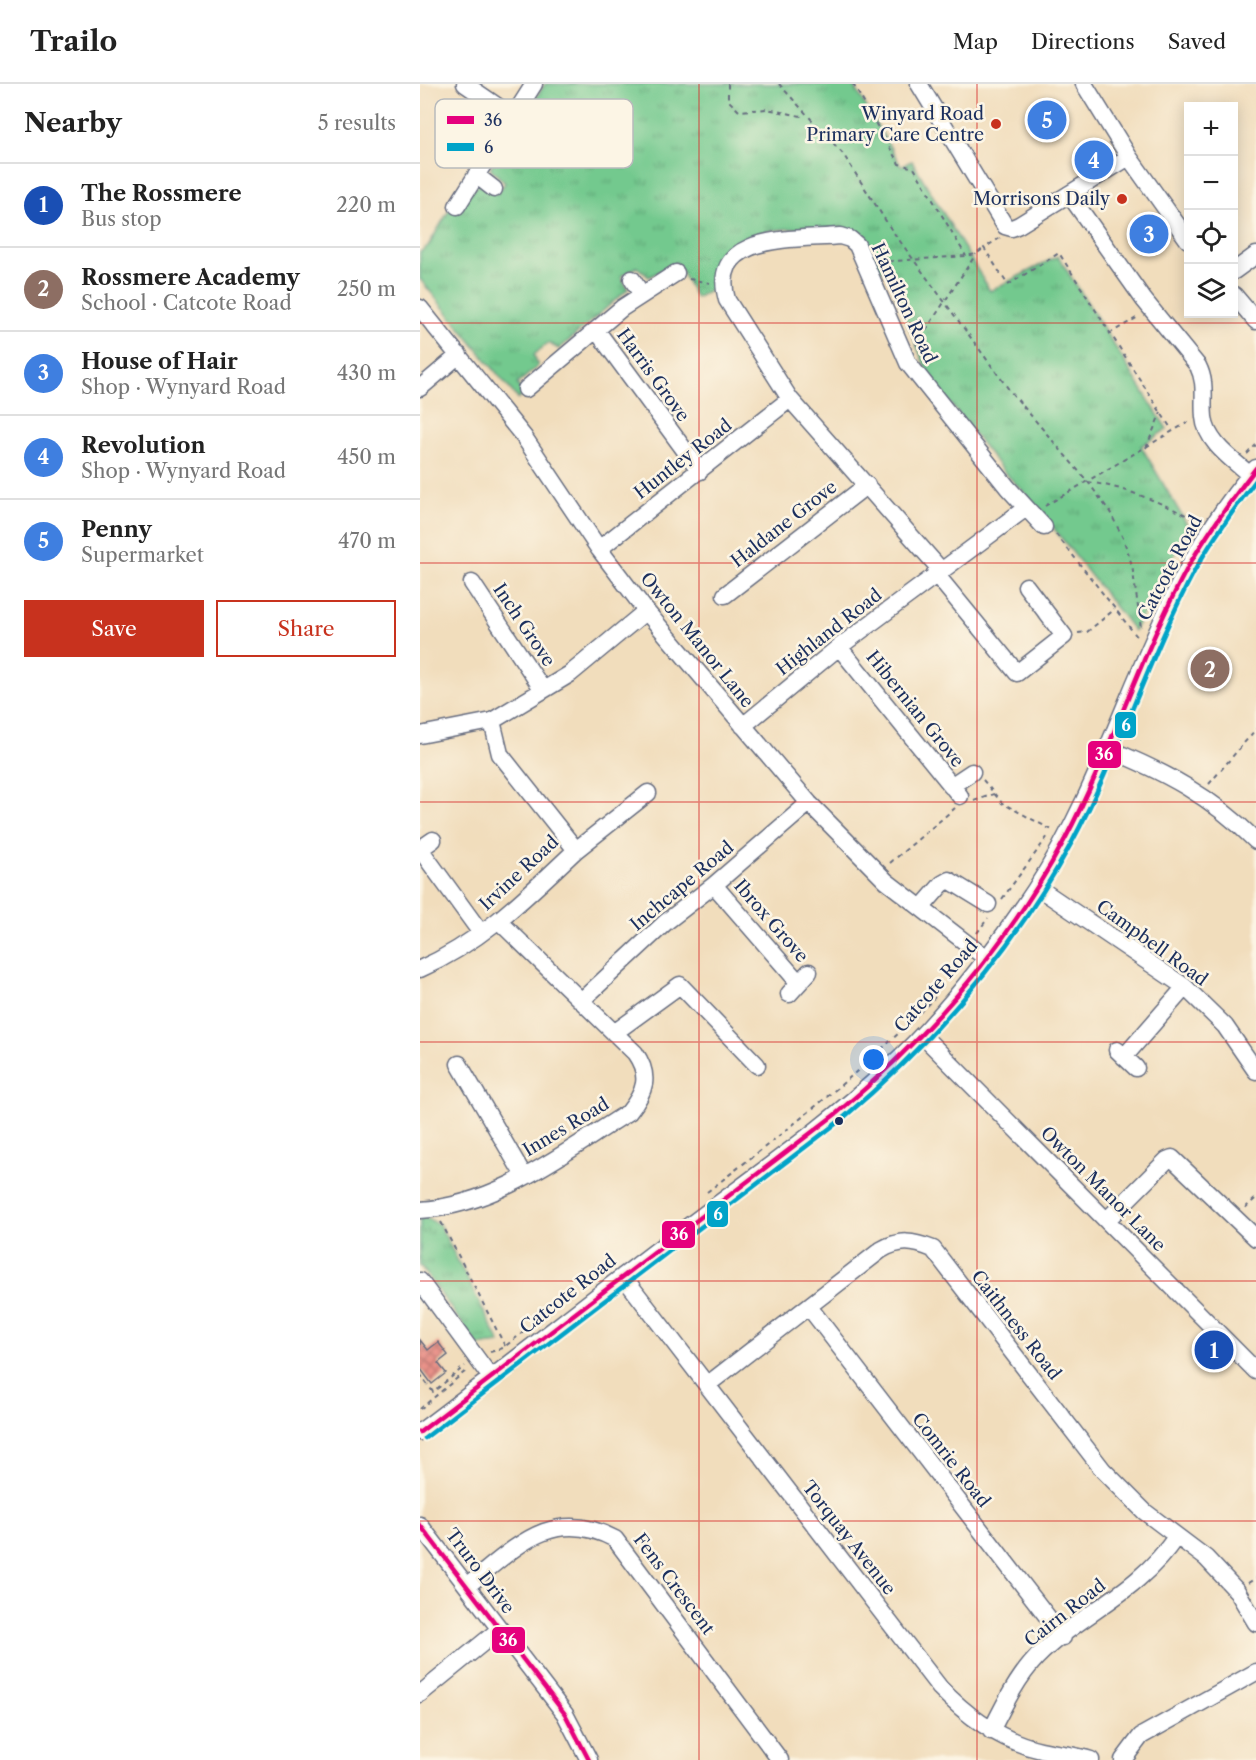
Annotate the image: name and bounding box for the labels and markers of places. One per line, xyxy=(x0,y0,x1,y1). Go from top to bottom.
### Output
pin: 5 xyxy=(1028,98,1066,142)
place label: Winyard Road Primary Care Centre xyxy=(806,103,984,146)
marker: Winyard Road Primary Care Centre xyxy=(989,117,1003,131)
pin: 4 xyxy=(1074,138,1114,182)
place label: Morrisons Daily xyxy=(973,188,1111,210)
marker: Morrisons Daily xyxy=(1115,192,1129,206)
pin: 3 xyxy=(1130,212,1168,256)
pin: 2 xyxy=(1190,646,1230,692)
unlabelled marker xyxy=(833,1115,845,1127)
pin: 1 xyxy=(1194,1328,1234,1372)

